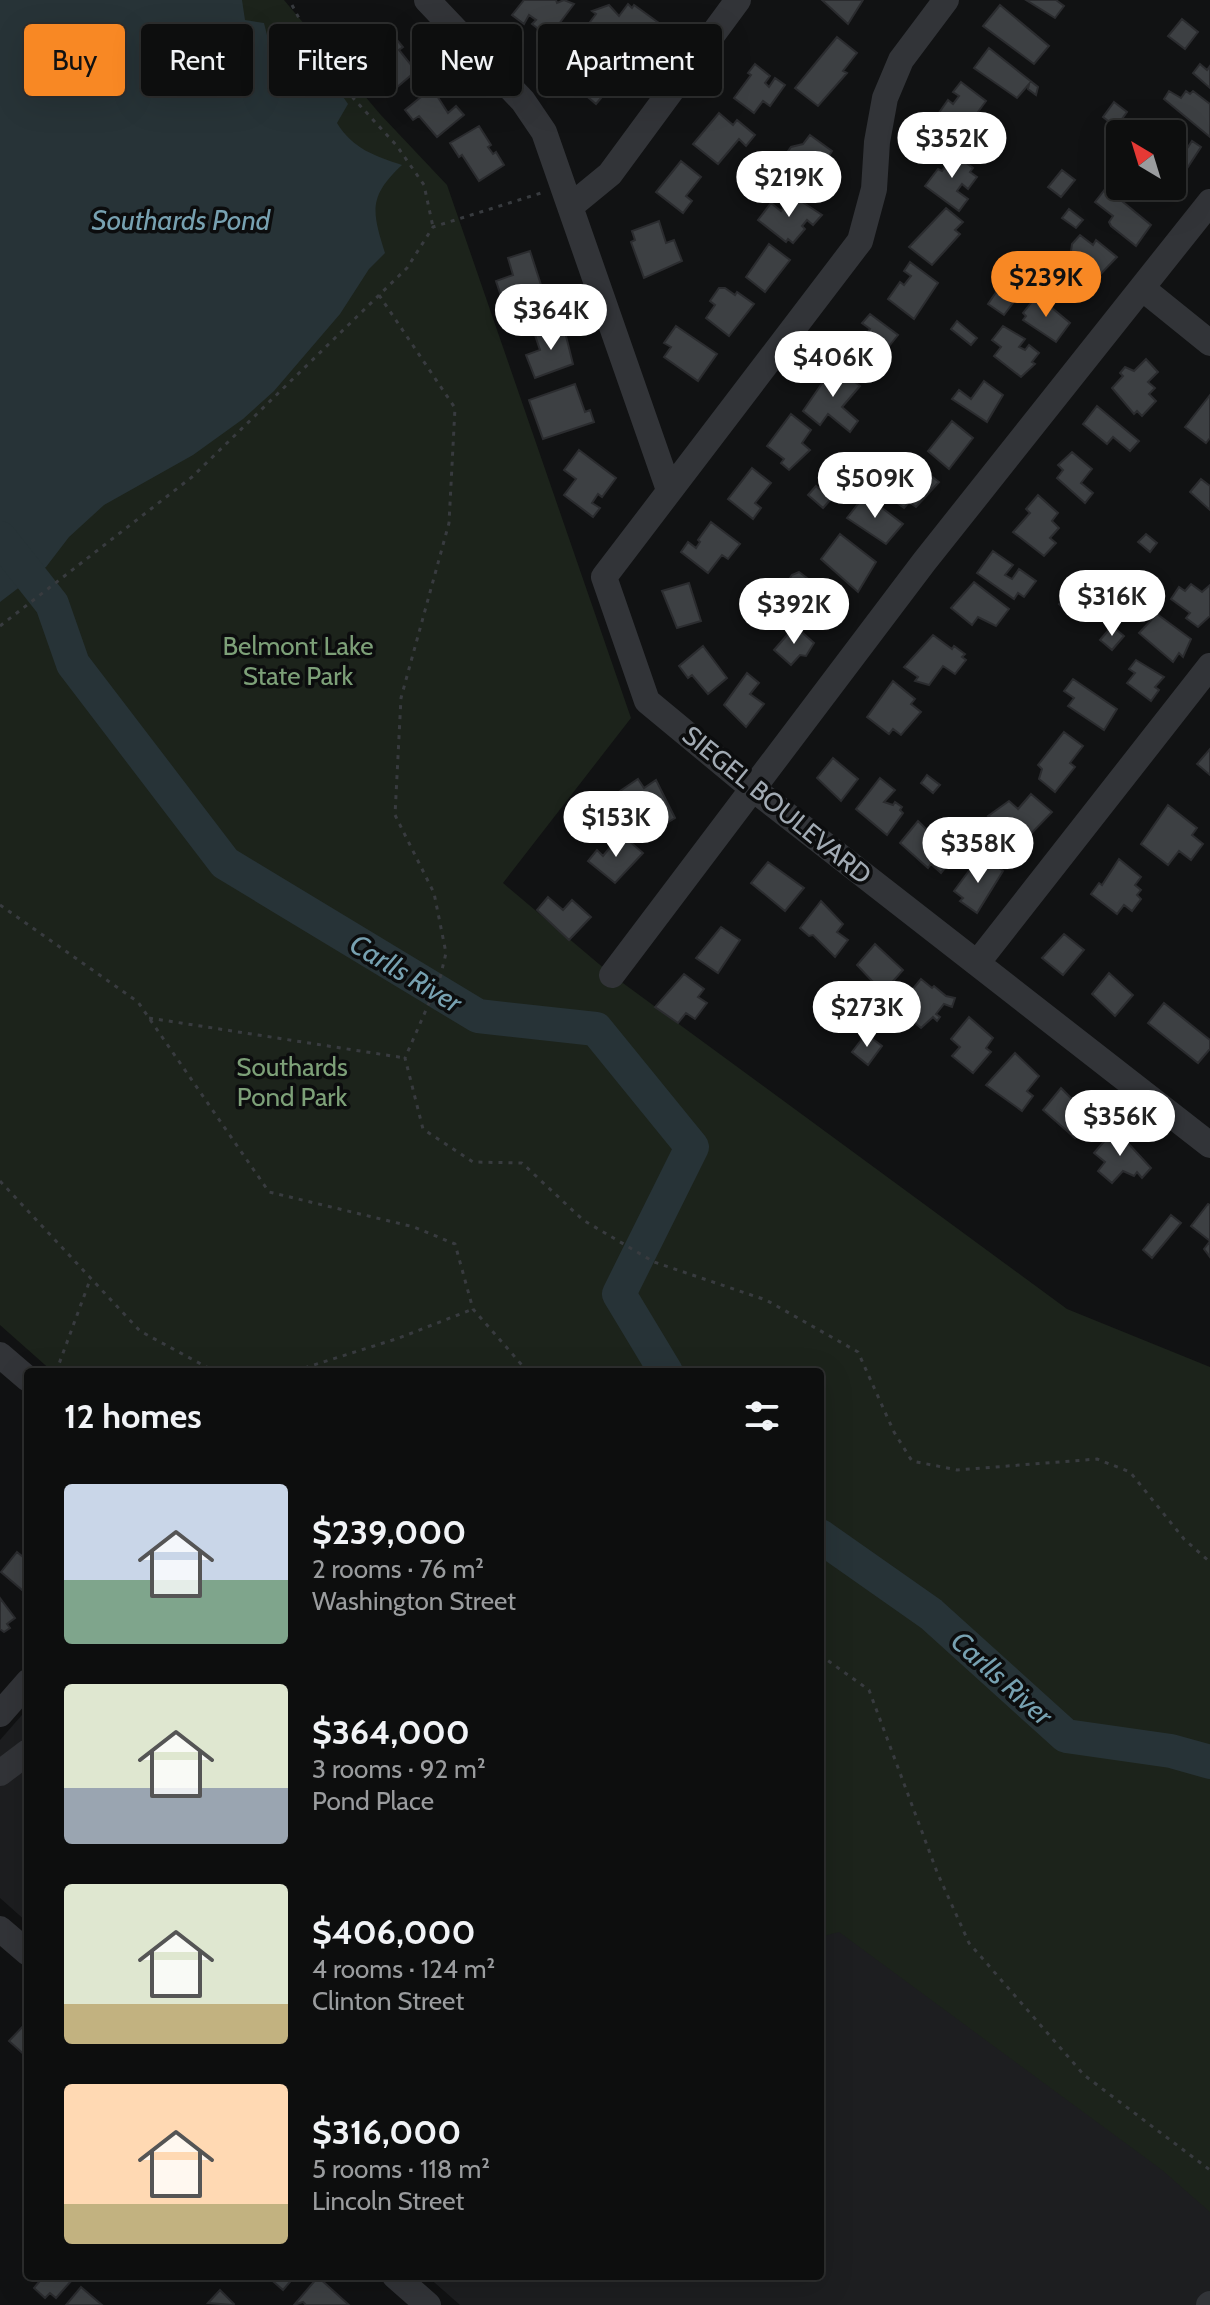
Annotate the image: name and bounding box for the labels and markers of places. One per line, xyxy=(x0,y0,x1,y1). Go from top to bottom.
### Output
pin: $352K xyxy=(896,112,1008,180)
pin: $219K xyxy=(733,151,845,219)
pin: $239K xyxy=(990,251,1102,319)
pin: $364K xyxy=(495,284,607,352)
pin: $406K xyxy=(777,331,889,399)
pin: $509K xyxy=(819,452,931,520)
pin: $316K xyxy=(1056,570,1168,638)
pin: $392K xyxy=(738,578,850,646)
pin: $153K xyxy=(560,791,672,859)
pin: $358K xyxy=(922,817,1034,885)
pin: $273K xyxy=(811,981,923,1049)
pin: $356K xyxy=(1064,1090,1176,1158)

